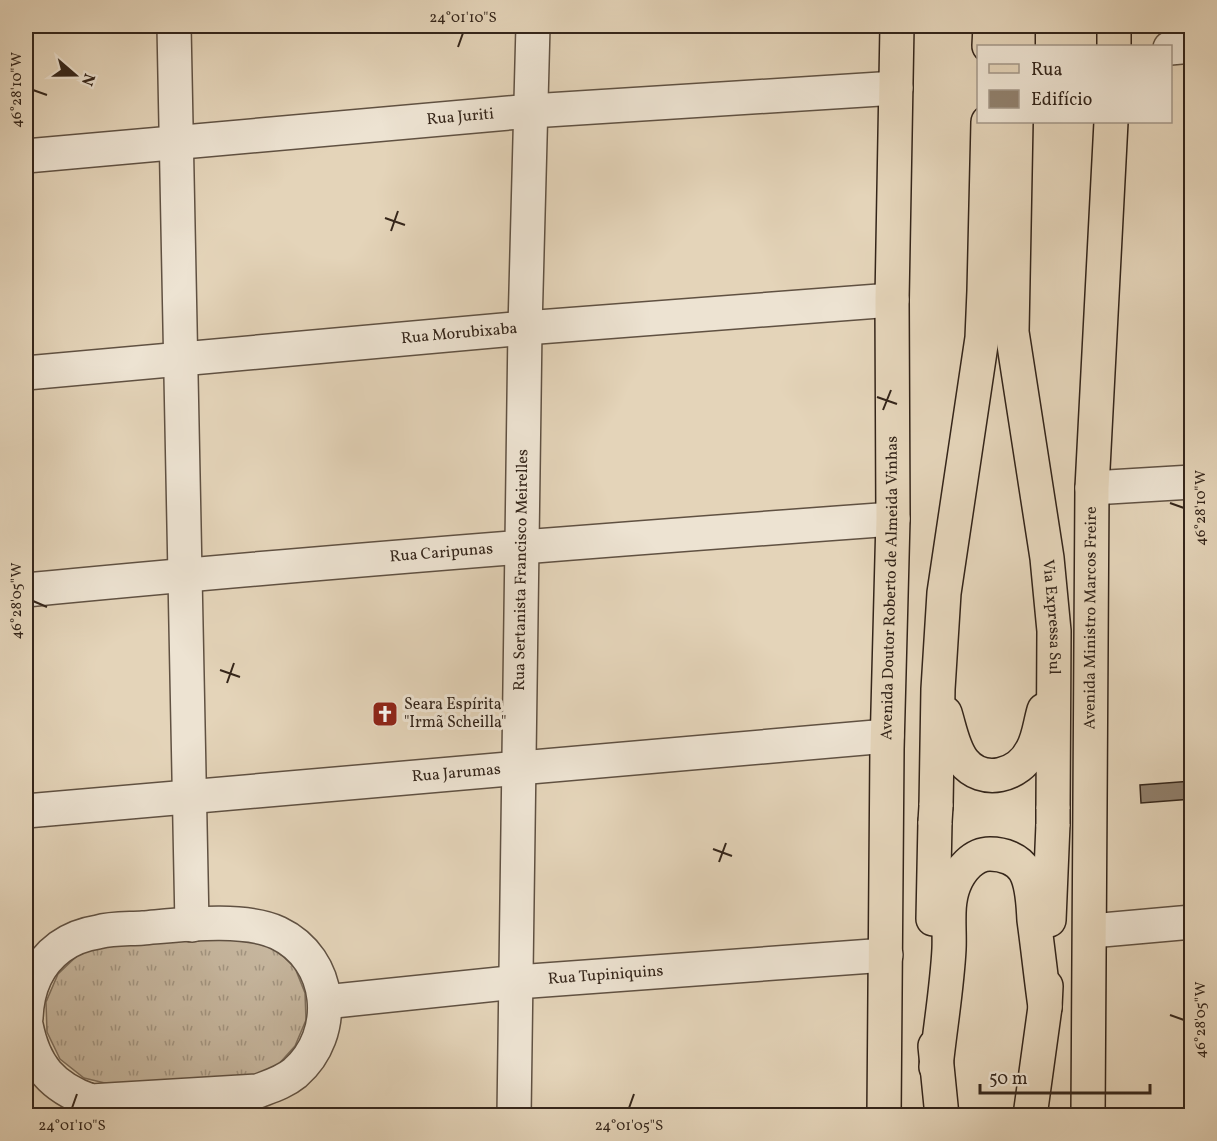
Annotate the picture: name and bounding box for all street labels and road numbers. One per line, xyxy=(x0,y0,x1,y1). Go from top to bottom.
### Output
street label: Rua Juriti xyxy=(426,103,495,131)
street label: Rua Morubixaba xyxy=(400,318,518,350)
street label: Avenida Doutor Roberto de Almeida Vinhas xyxy=(876,436,904,740)
street label: Rua Sertanista Francisco Meirelles xyxy=(509,449,534,691)
street label: Avenida Ministro Marcos Freire xyxy=(1079,506,1103,730)
street label: Rua Caripunas xyxy=(389,538,494,568)
street label: Via Expressa Sul xyxy=(1036,559,1065,675)
street label: Rua Jarumas xyxy=(411,759,502,788)
street label: Rua Tupiniquins xyxy=(547,960,664,991)

